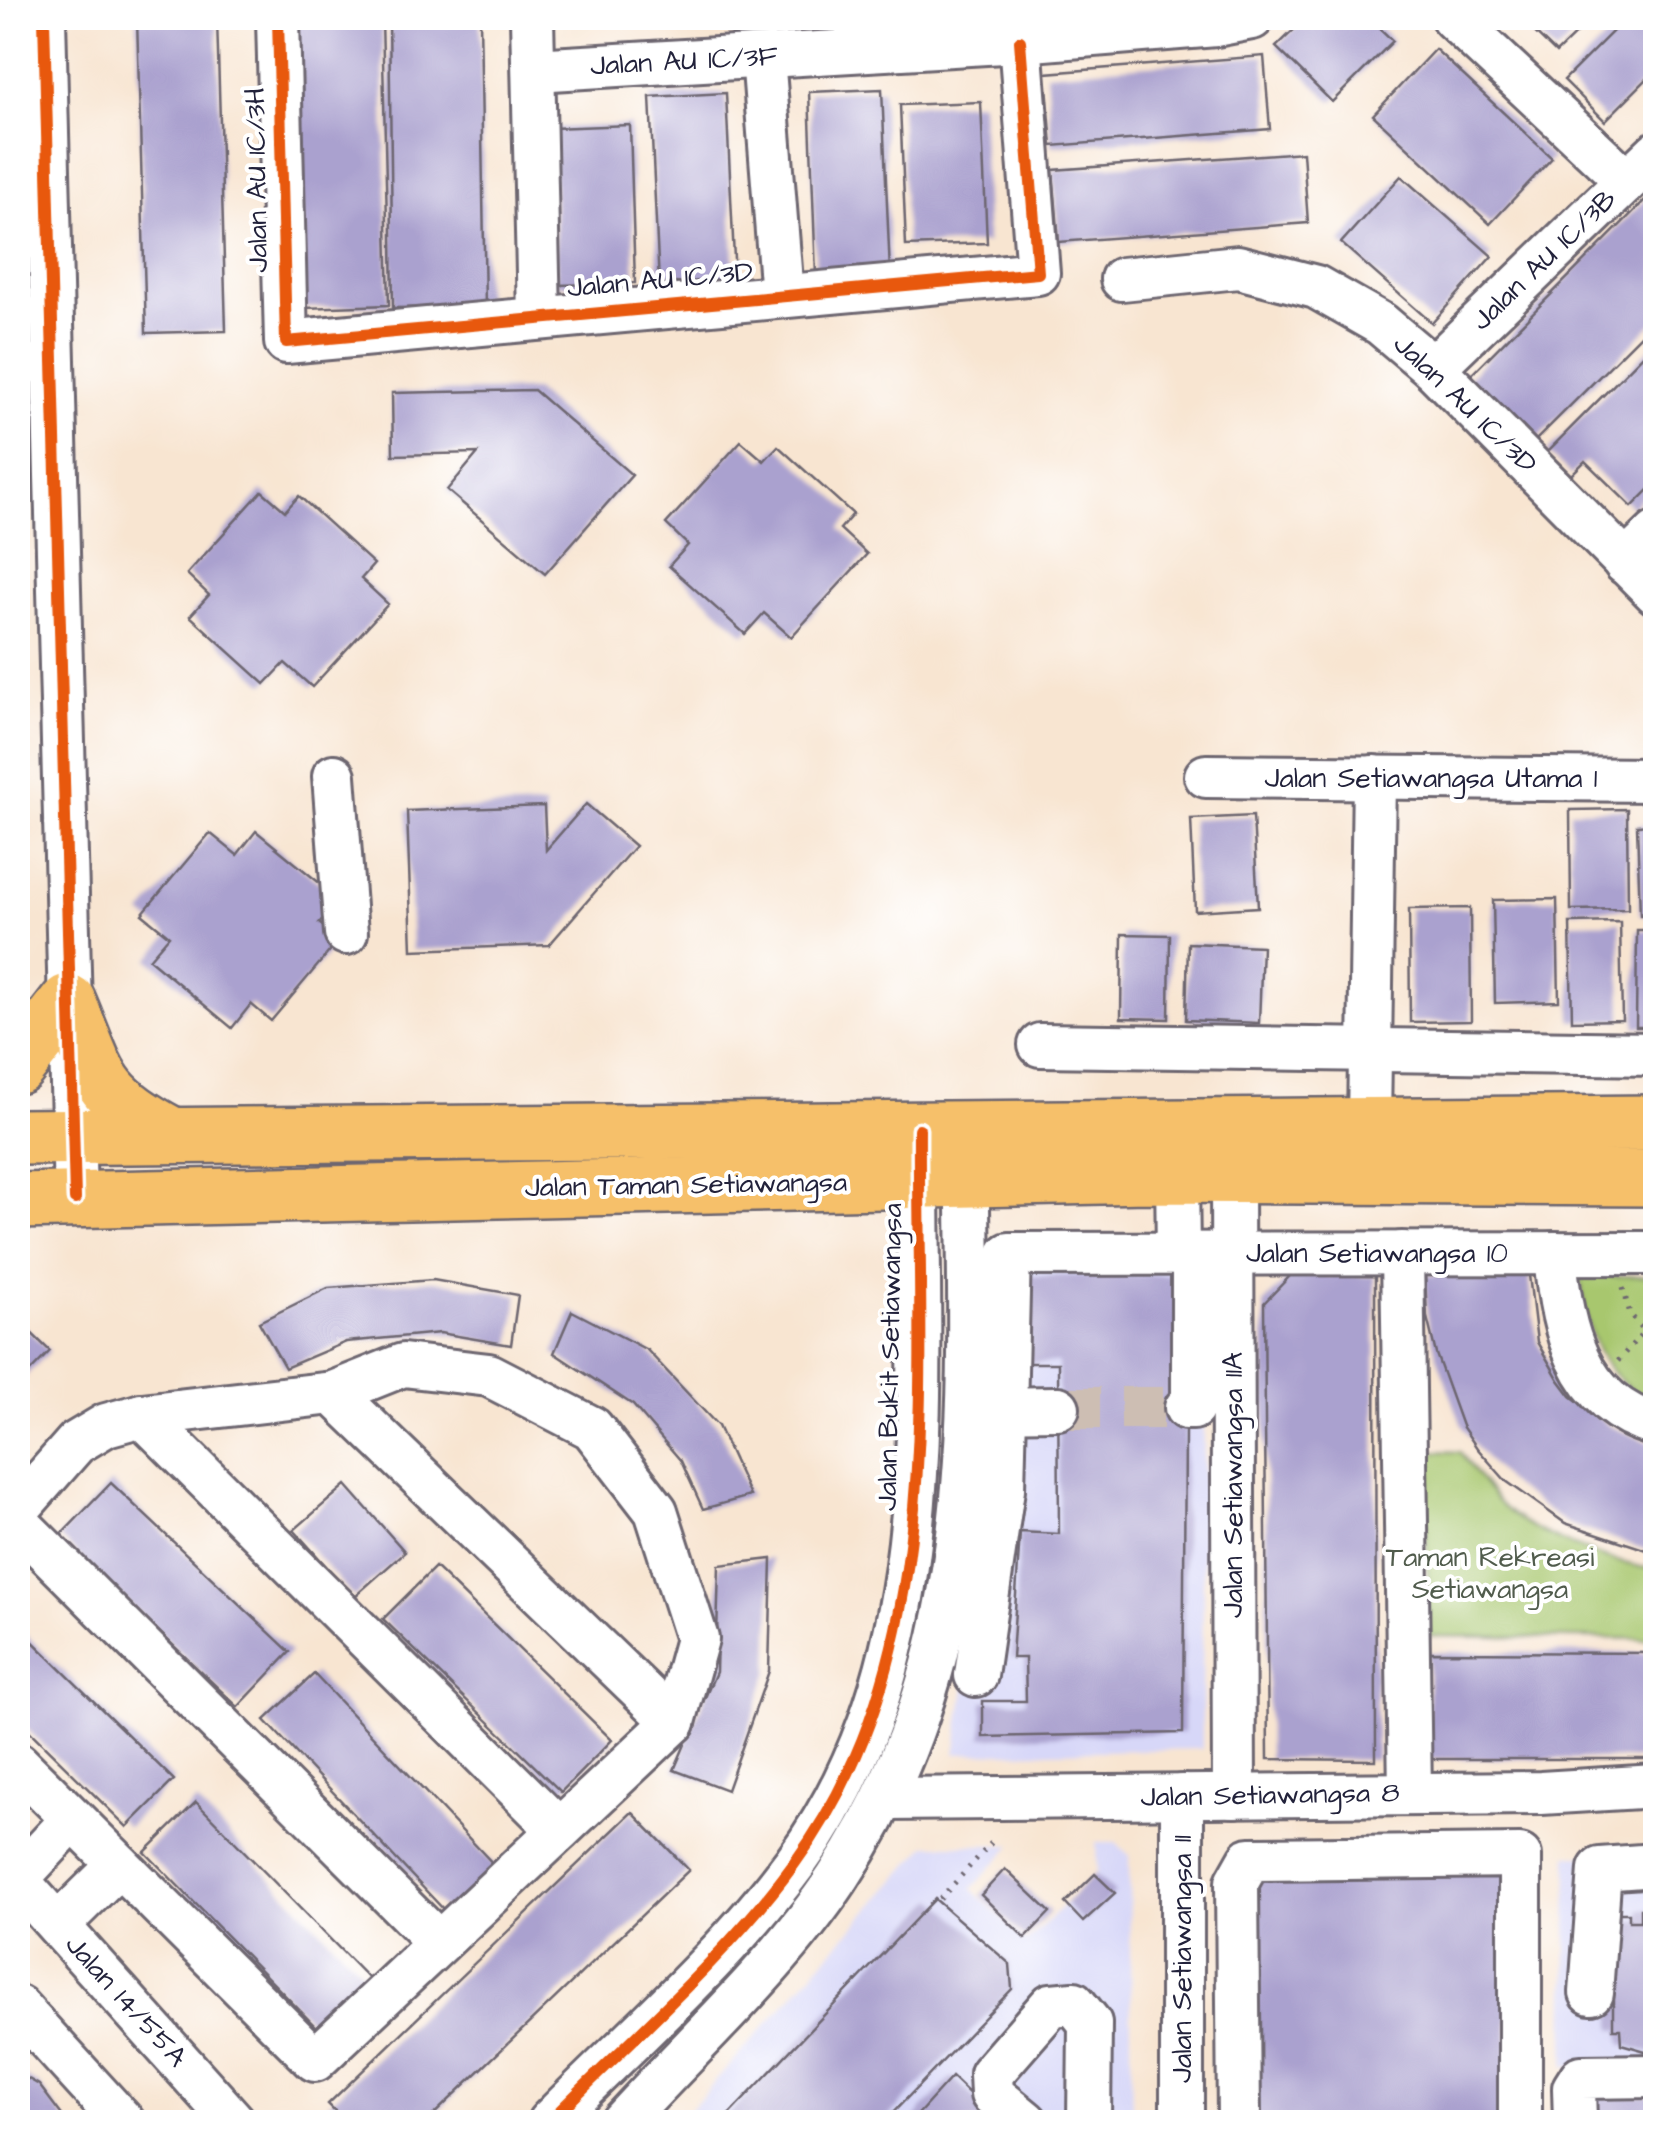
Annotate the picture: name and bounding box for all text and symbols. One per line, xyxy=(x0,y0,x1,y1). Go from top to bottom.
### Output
street label: Jalan AU 1C/3F xyxy=(589,37,779,85)
street label: Jalan AU 1C/3H xyxy=(236,87,278,273)
street label: Jalan AU 1C/3B xyxy=(1463,181,1625,339)
street label: Jalan AU 1C/3D xyxy=(565,252,755,308)
street label: Jalan AU 1C/3D xyxy=(1384,325,1546,483)
street label: Jalan Setiawangsa Utama 1 xyxy=(1265,759,1598,799)
street label: Jalan Taman Setiawangsa xyxy=(524,1163,848,1208)
street label: Jalan Bukit Setiawangsa xyxy=(868,1203,913,1511)
street label: Jalan Setiawangsa 10 xyxy=(1246,1234,1508,1274)
street label: Jalan Setiawangsa 11A xyxy=(1214,1352,1254,1618)
park label: Taman Rekreasi Setiawangsa xyxy=(1386,1538,1594,1610)
street label: Jalan Setiawangsa 8 xyxy=(1140,1773,1400,1818)
street label: Jalan Setiawangsa 11 xyxy=(1163,1835,1203,2083)
street label: Jalan 14/55A xyxy=(56,1926,196,2076)

